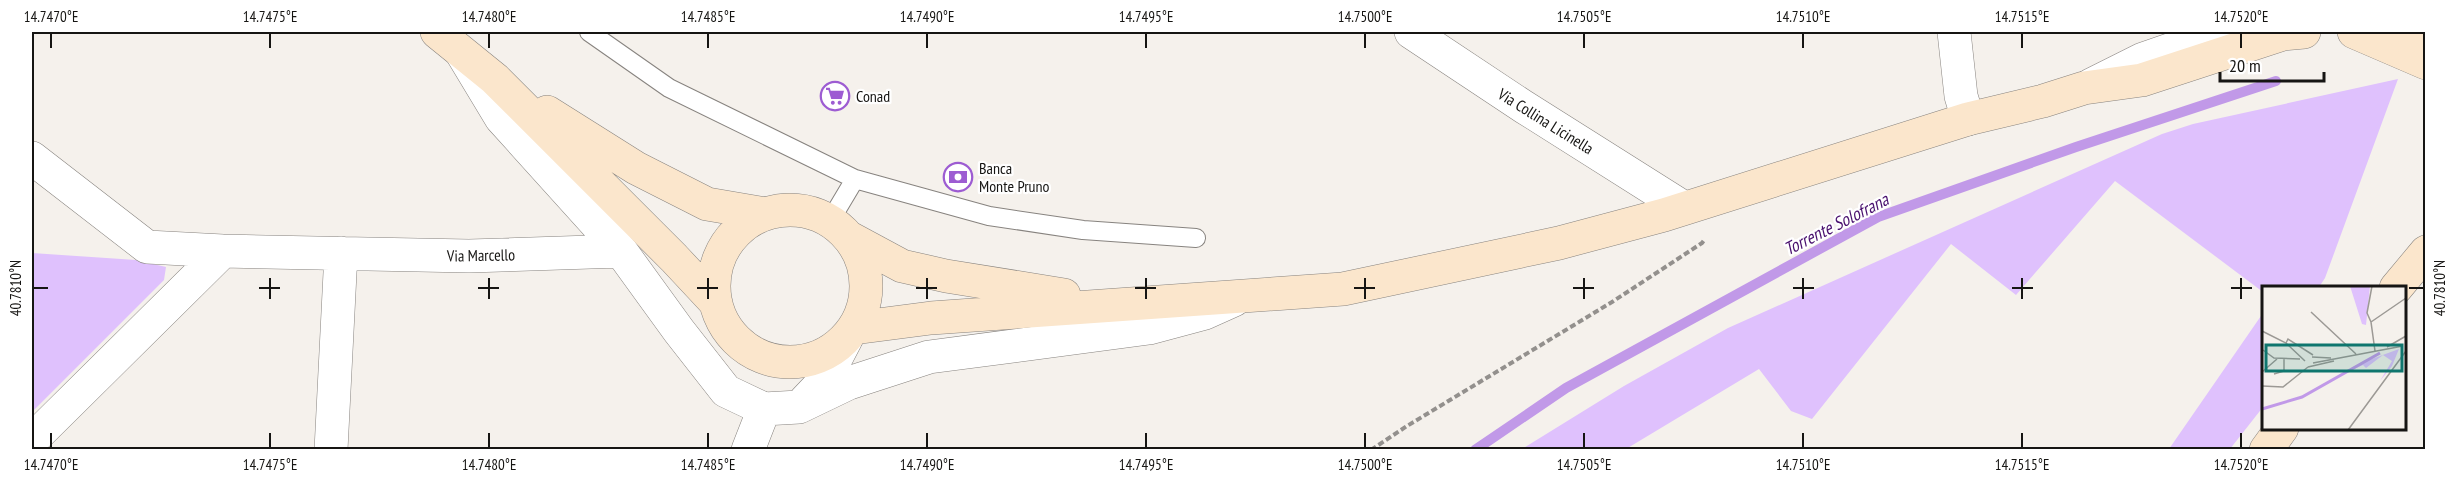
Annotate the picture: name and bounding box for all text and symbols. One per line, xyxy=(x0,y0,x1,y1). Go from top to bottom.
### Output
text: 14.7470°E xyxy=(24,7,78,26)
text: 14.7475°E xyxy=(243,7,297,26)
text: 14.7480°E xyxy=(462,7,516,26)
text: 14.7485°E xyxy=(681,7,735,26)
text: 14.7490°E xyxy=(900,7,954,26)
text: 14.7495°E xyxy=(1119,7,1173,26)
text: 14.7500°E xyxy=(1338,7,1392,26)
text: 14.7505°E xyxy=(1557,7,1611,26)
text: 14.7510°E xyxy=(1776,7,1830,26)
text: 14.7515°E xyxy=(1995,7,2049,26)
text: 14.7520°E xyxy=(2214,7,2268,26)
scale bar xyxy=(2220,45,2324,83)
text: 20 m xyxy=(2229,54,2261,77)
supermarket icon: Conad xyxy=(819,80,851,112)
street label: Via Collina Licinella xyxy=(1494,83,1598,158)
place label: Conad xyxy=(856,86,890,106)
place label: Banca Monte Pruno xyxy=(979,158,1050,196)
bank icon: Banca Monte Pruno xyxy=(942,161,974,193)
water label: Torrente Solofrana xyxy=(1780,187,1893,260)
street label: Via Marcello xyxy=(446,244,515,266)
text: 40.7810°N xyxy=(6,260,25,316)
text: 40.7810°N xyxy=(2430,260,2449,316)
inset map xyxy=(2262,286,2406,430)
text: 14.7470°E xyxy=(24,455,78,474)
text: 14.7475°E xyxy=(243,455,297,474)
text: 14.7480°E xyxy=(462,455,516,474)
text: 14.7485°E xyxy=(681,455,735,474)
text: 14.7490°E xyxy=(900,455,954,474)
text: 14.7495°E xyxy=(1119,455,1173,474)
text: 14.7500°E xyxy=(1338,455,1392,474)
text: 14.7505°E xyxy=(1557,455,1611,474)
text: 14.7510°E xyxy=(1776,455,1830,474)
text: 14.7515°E xyxy=(1995,455,2049,474)
text: 14.7520°E xyxy=(2214,455,2268,474)

